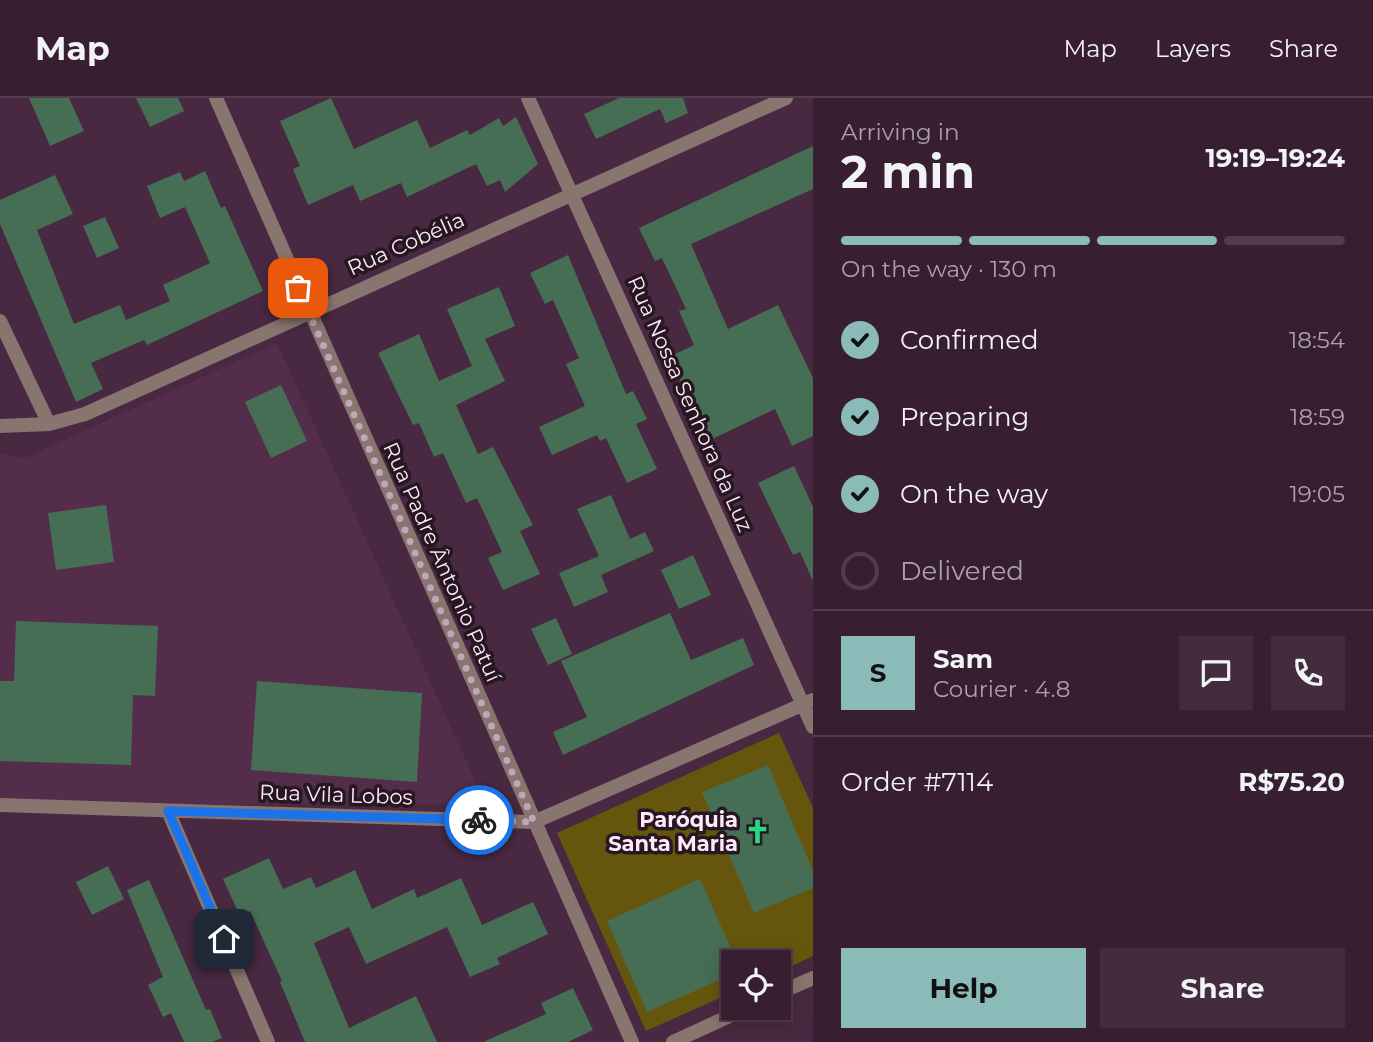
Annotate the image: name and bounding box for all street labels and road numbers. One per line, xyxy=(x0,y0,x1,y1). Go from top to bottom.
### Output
street label: Rua Cobélia xyxy=(343,207,468,280)
street label: Rua Nossa Senhora da Luz xyxy=(623,272,758,536)
street label: Rua Padre Ântonio Patuí xyxy=(378,438,507,687)
street label: Rua Vila Lobos xyxy=(259,779,413,810)

